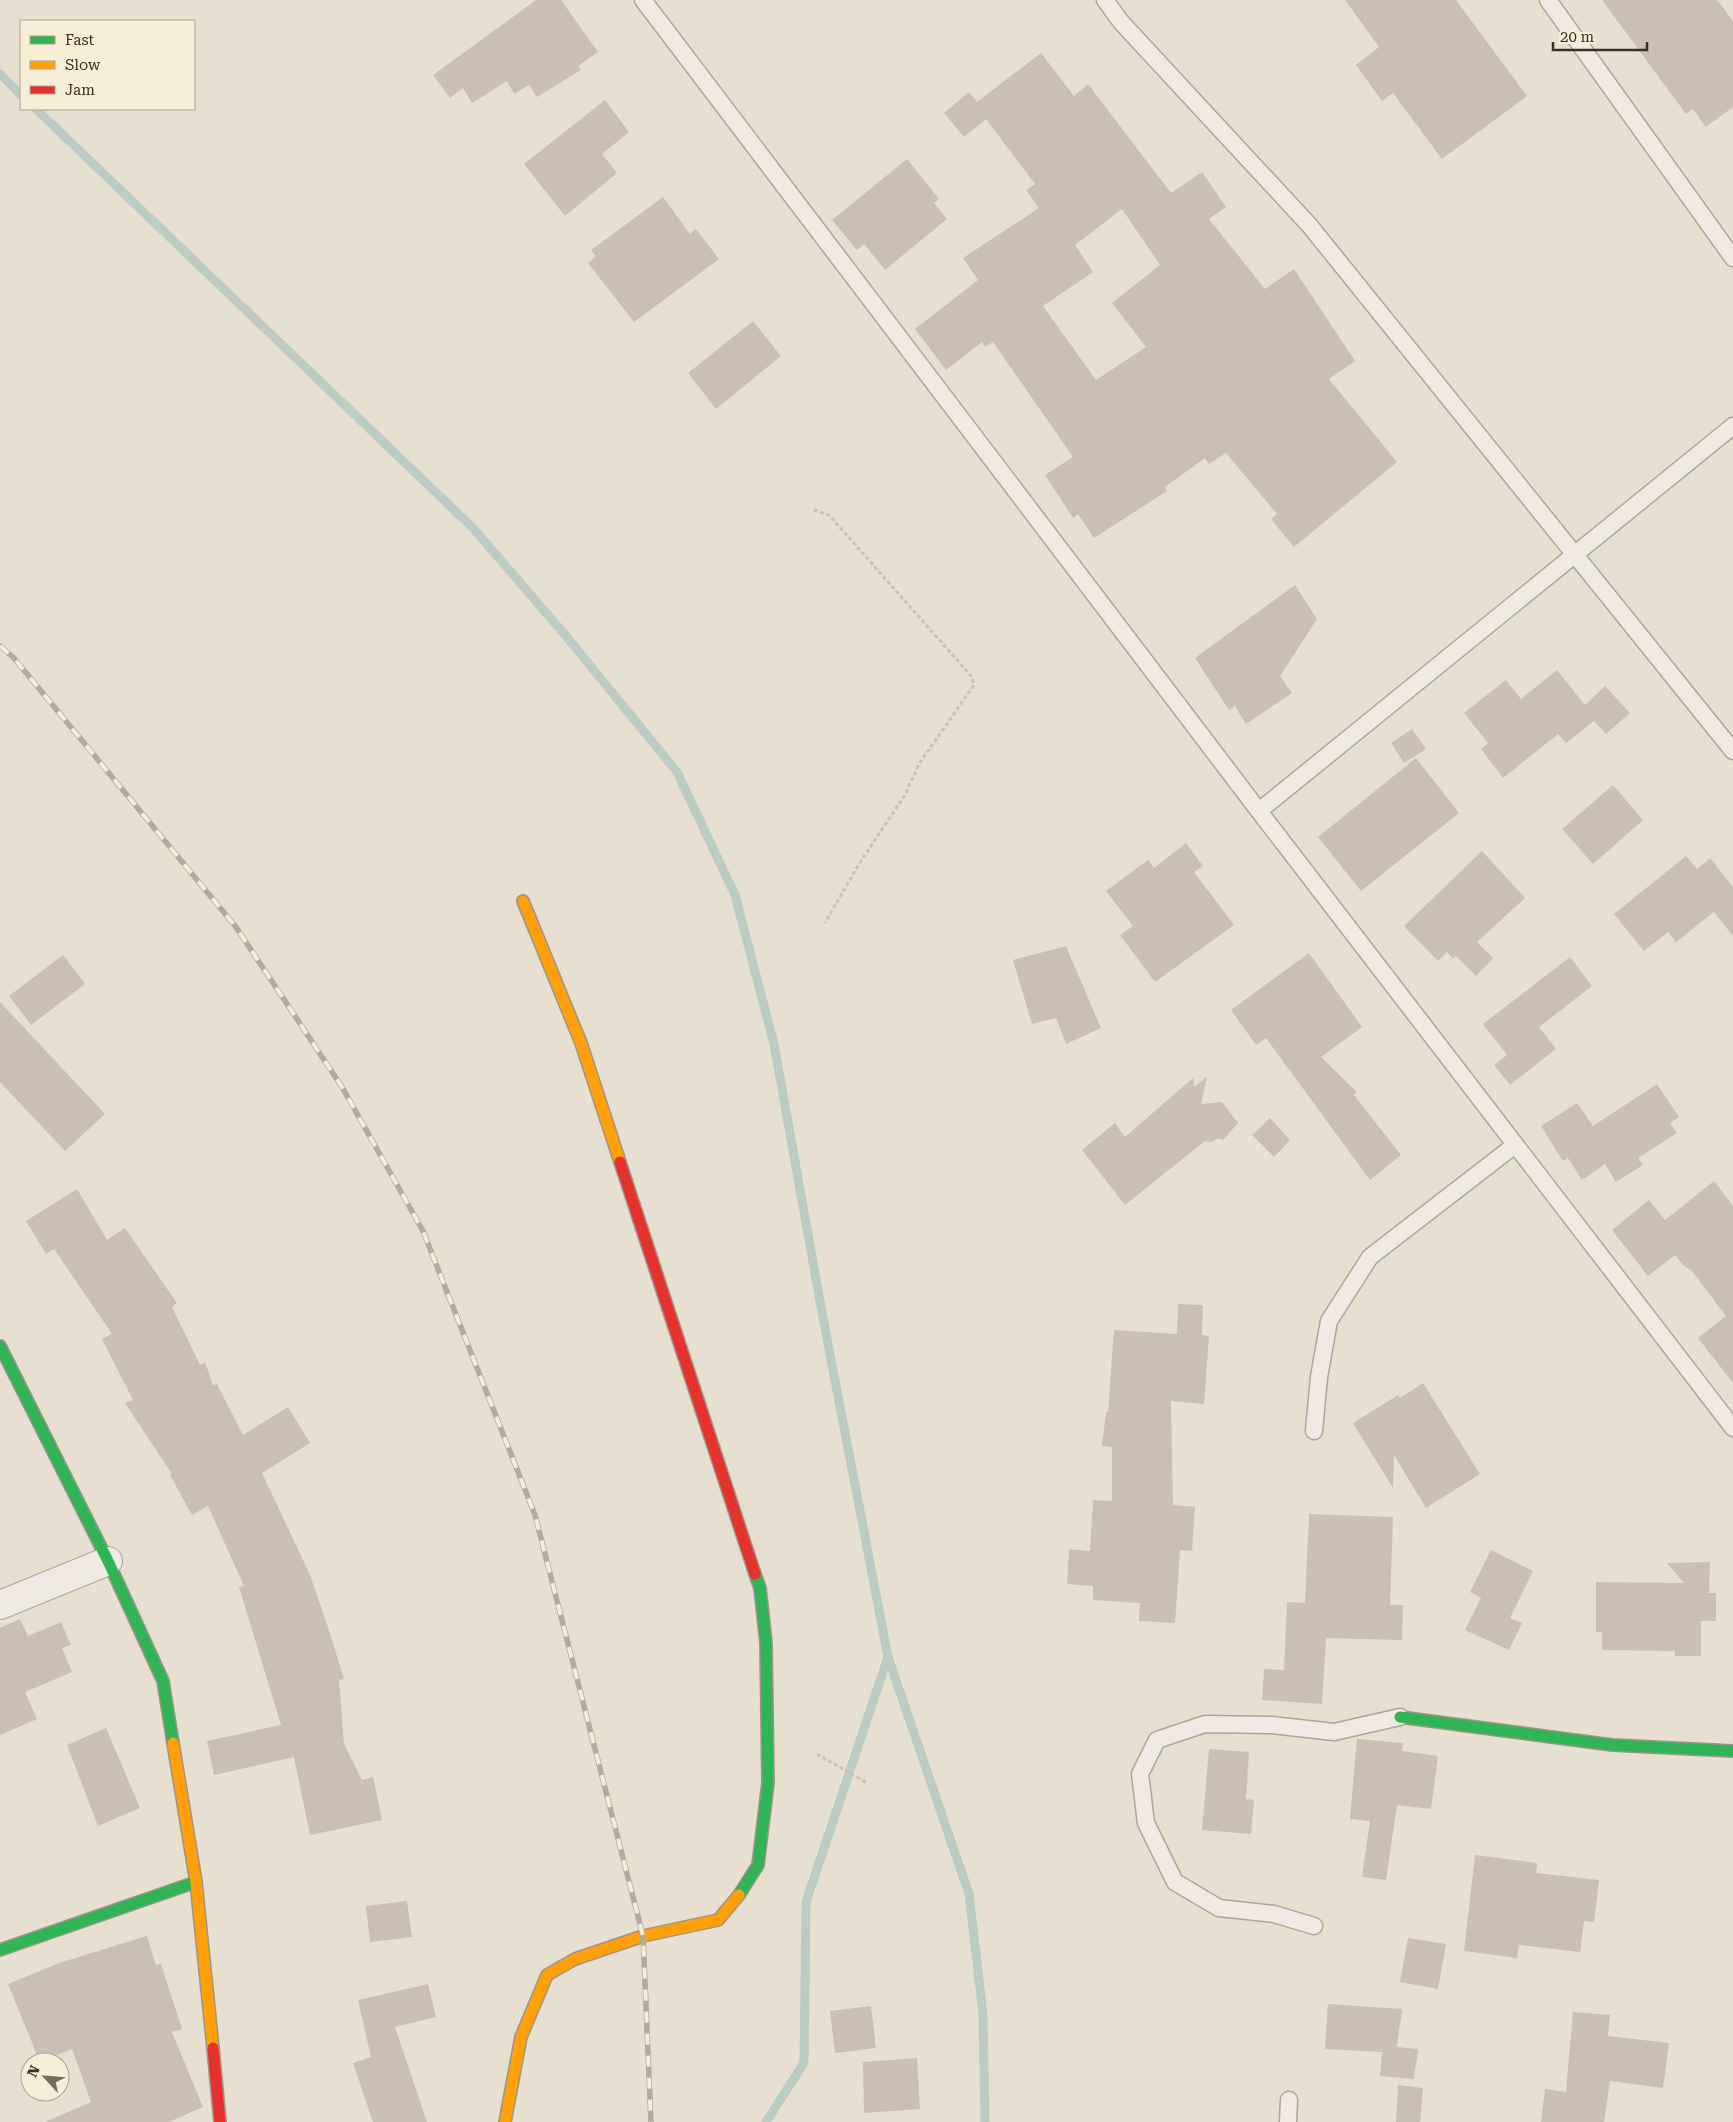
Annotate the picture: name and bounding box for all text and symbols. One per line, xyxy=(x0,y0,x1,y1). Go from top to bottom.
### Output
legend xyxy=(20,20,195,110)
scale bar xyxy=(1553,20,1647,52)
text: 20 m xyxy=(1560,28,1595,46)
text: Fast xyxy=(65,31,95,49)
text: Slow xyxy=(65,56,101,74)
text: Jam xyxy=(65,81,95,99)
north arrow xyxy=(20,2052,70,2102)
text: N xyxy=(24,2063,43,2080)

